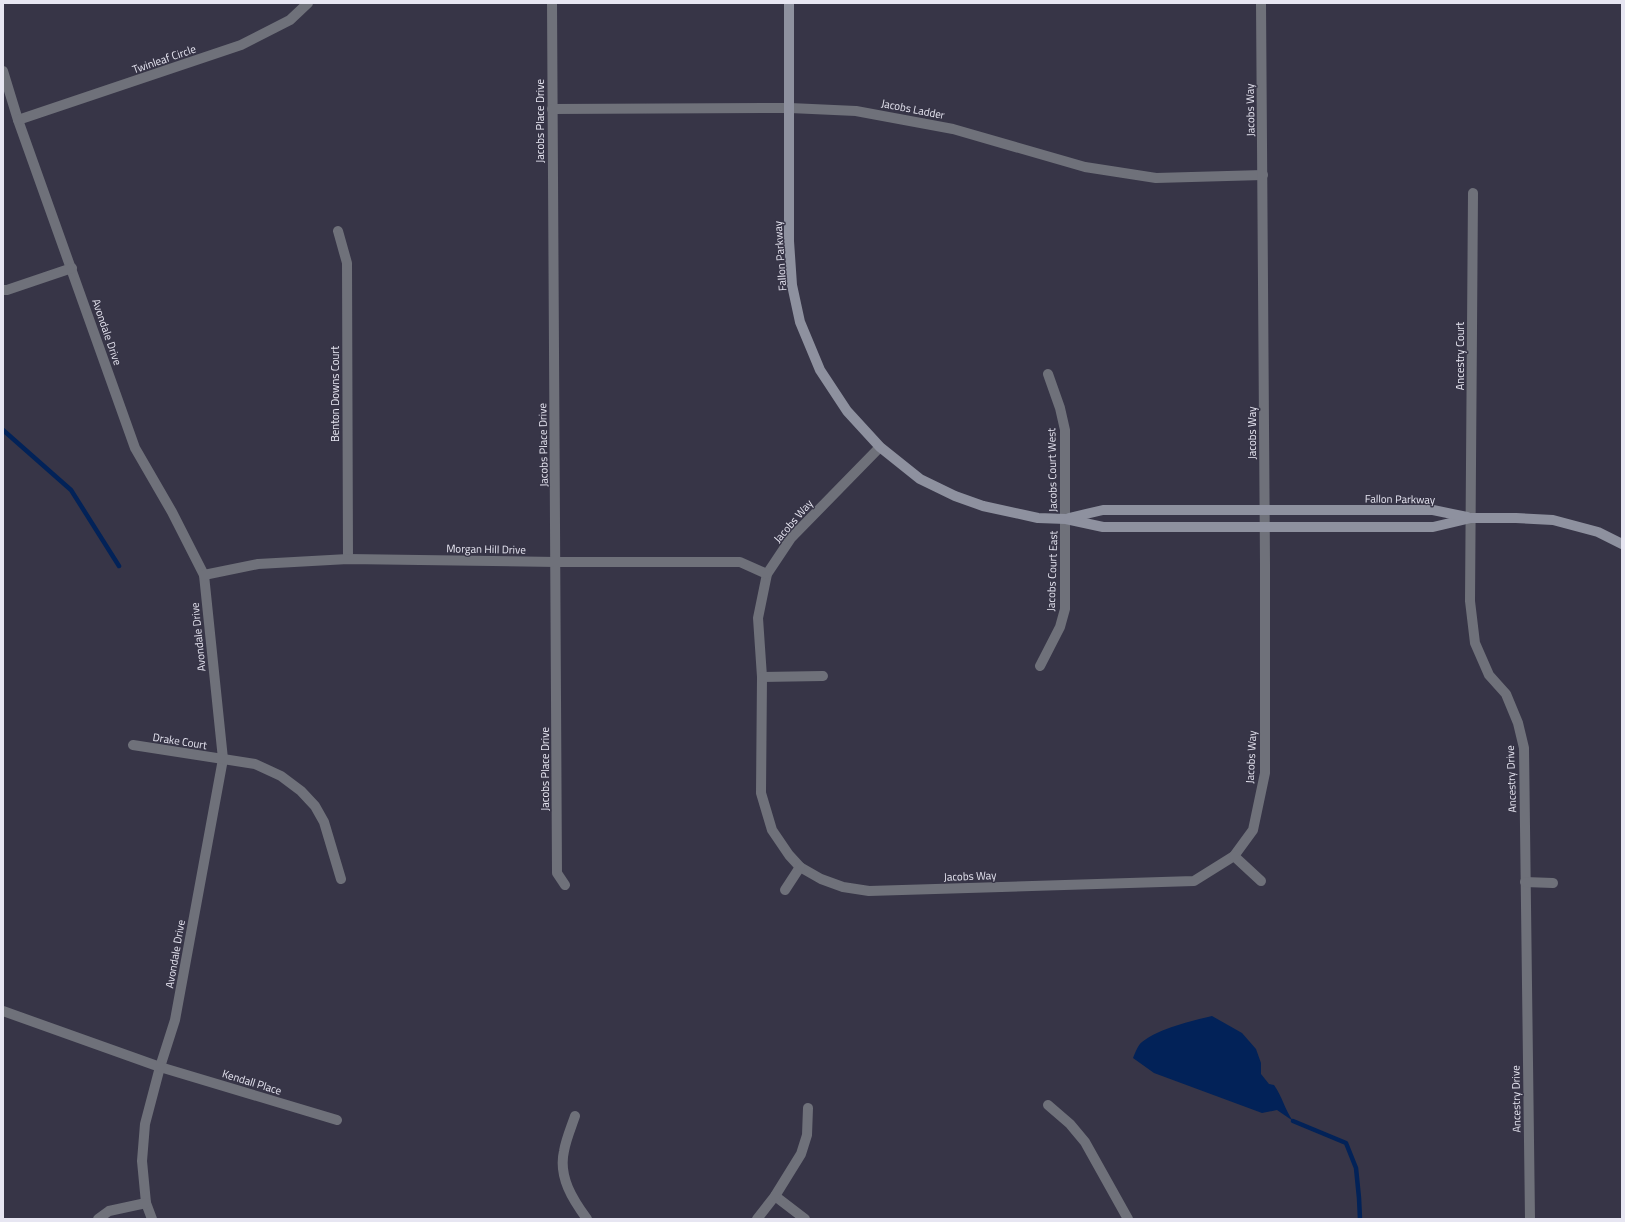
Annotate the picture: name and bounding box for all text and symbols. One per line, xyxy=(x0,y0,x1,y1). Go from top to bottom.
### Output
street label: Twinleaf Circle xyxy=(130,40,198,77)
street label: Jacobs Place Drive xyxy=(532,79,548,163)
street label: Jacobs Way xyxy=(1242,83,1258,137)
street label: Jacobs Ladder xyxy=(880,95,946,123)
street label: Fallon Parkway xyxy=(770,220,790,292)
street label: Avondale Drive xyxy=(88,297,126,368)
street label: Ancestry Court xyxy=(1452,322,1468,390)
street label: Benton Downs Court xyxy=(327,346,343,442)
street label: Jacobs Place Drive xyxy=(534,402,552,487)
street label: Jacobs Way xyxy=(1244,406,1260,459)
street label: Jacobs Court West xyxy=(1043,428,1061,512)
street label: Fallon Parkway xyxy=(1365,490,1436,508)
street label: Jacobs Way xyxy=(770,495,817,546)
street label: Jacobs Court East xyxy=(1043,530,1061,612)
street label: Morgan Hill Drive xyxy=(446,540,526,558)
street label: Avondale Drive xyxy=(186,601,210,672)
street label: Jacobs Place Drive xyxy=(537,727,553,811)
street label: Drake Court xyxy=(152,729,208,753)
street label: Jacobs Way xyxy=(1242,729,1260,784)
street label: Ancestry Drive xyxy=(1502,745,1520,813)
street label: Jacobs Way xyxy=(943,867,997,885)
street label: Avondale Drive xyxy=(161,918,189,989)
street label: Kendall Place xyxy=(220,1065,284,1099)
street label: Ancestry Drive xyxy=(1507,1065,1525,1133)

